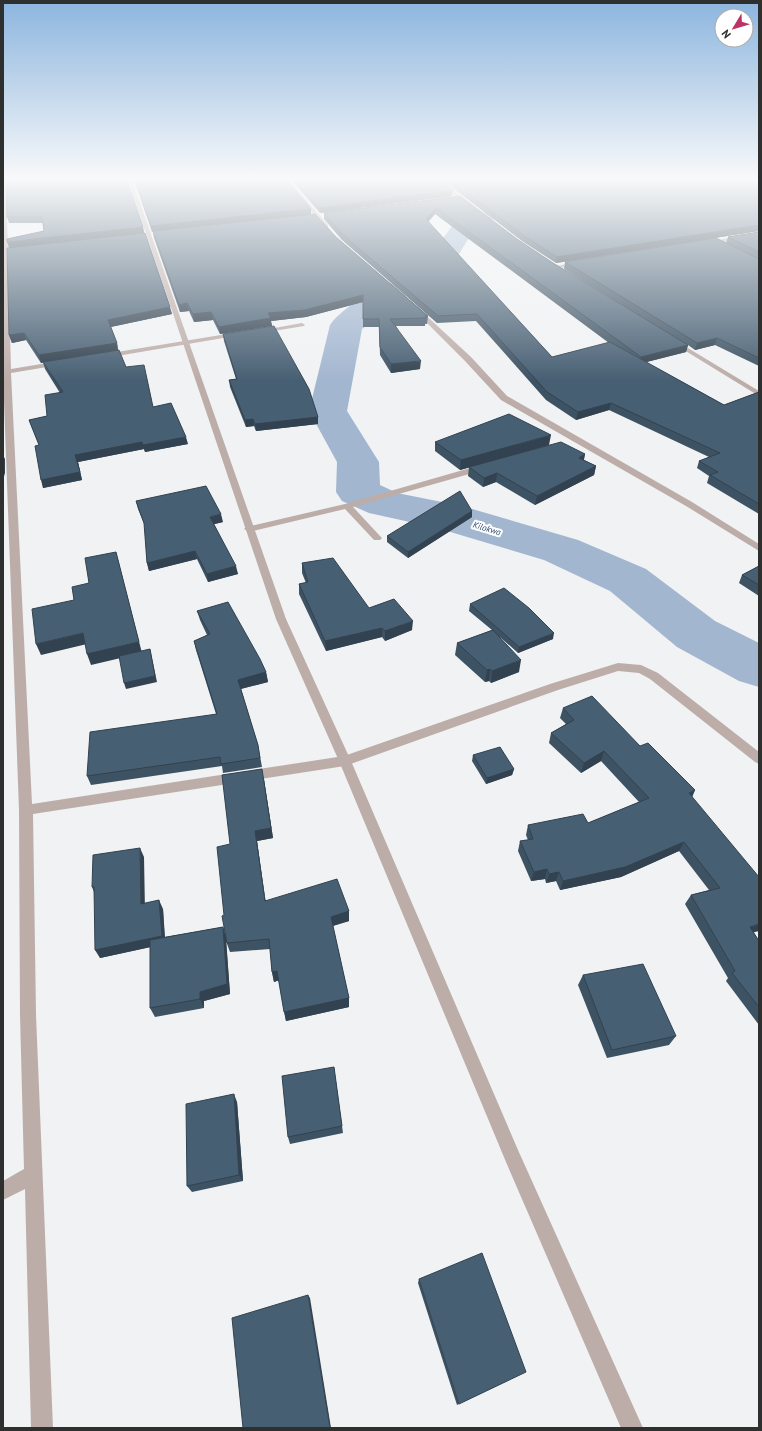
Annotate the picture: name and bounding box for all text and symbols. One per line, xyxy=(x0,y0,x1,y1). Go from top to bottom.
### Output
north arrow xyxy=(714,8,754,48)
text: N xyxy=(718,27,734,41)
water label: Kilokwa xyxy=(472,519,503,538)

